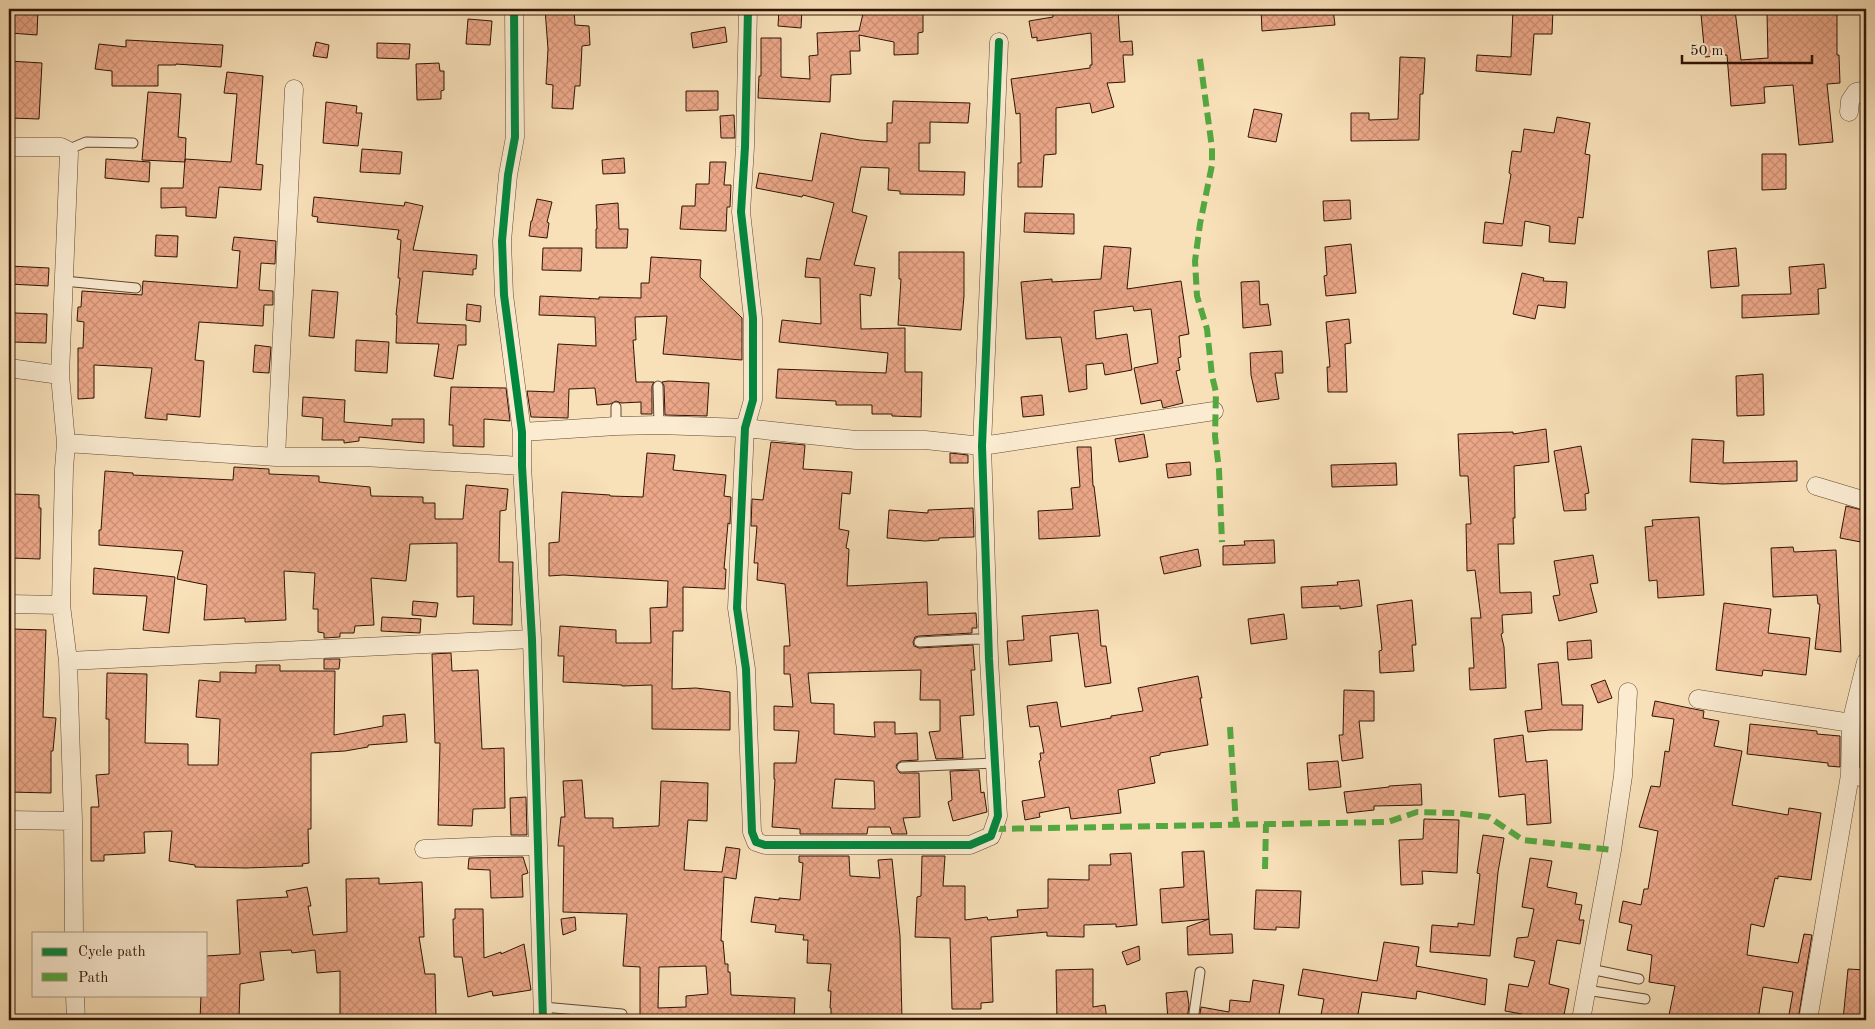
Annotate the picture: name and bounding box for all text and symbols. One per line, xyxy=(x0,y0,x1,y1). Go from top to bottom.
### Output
scale bar xyxy=(1682,32,1812,64)
text: 50 m xyxy=(1690,44,1724,59)
legend xyxy=(32,932,208,996)
text: Cycle path xyxy=(78,945,146,960)
text: Path xyxy=(78,971,108,986)

